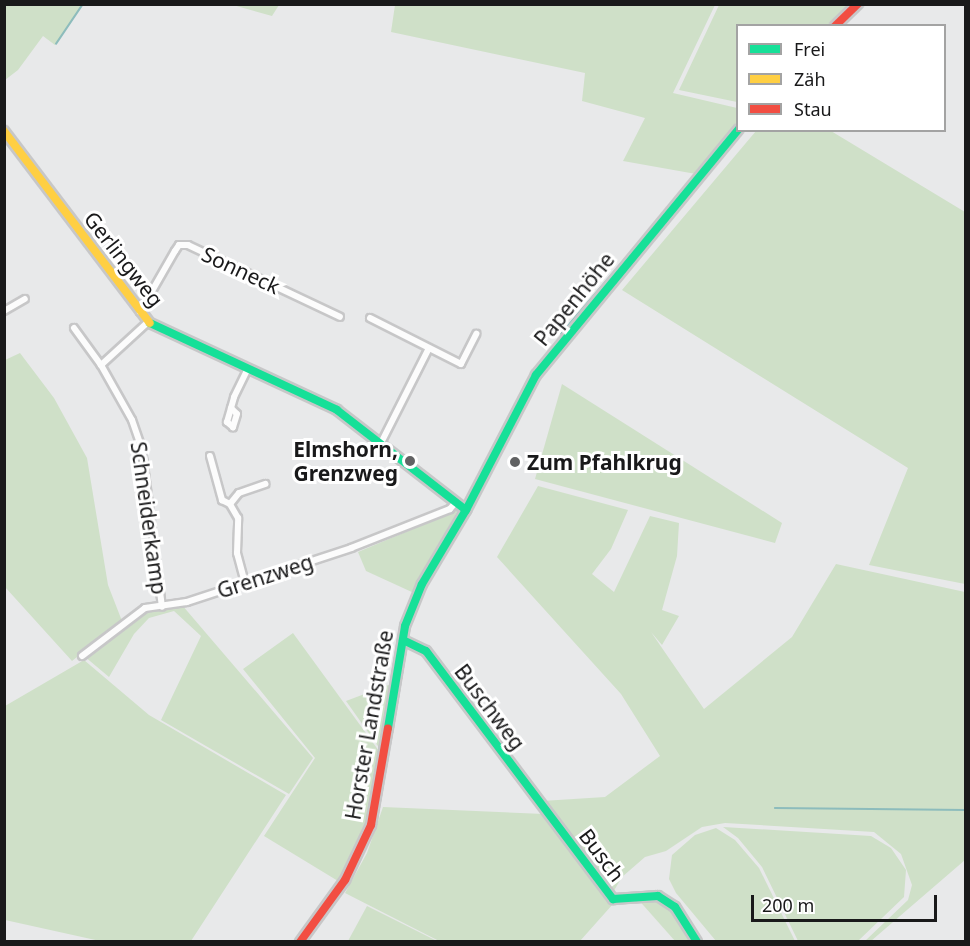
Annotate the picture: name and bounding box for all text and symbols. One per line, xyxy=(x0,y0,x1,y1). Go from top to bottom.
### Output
legend xyxy=(736,24,946,132)
text: Frei xyxy=(794,37,825,61)
text: Zäh xyxy=(794,67,826,91)
text: Stau xyxy=(794,97,832,121)
street label: Gerlingweg xyxy=(79,206,169,312)
street label: Sonneck xyxy=(198,241,284,299)
street label: Papenhöhe xyxy=(529,247,619,351)
place label: Elmshorn, Grenzweg xyxy=(293,436,398,486)
street label: Schneiderkamp xyxy=(126,440,172,596)
place label: Zum Pfahlkrug xyxy=(527,449,682,475)
marker: Elmshorn, Grenzweg xyxy=(403,454,417,468)
marker: Zum Pfahlkrug xyxy=(508,455,522,469)
street label: Grenzweg xyxy=(214,549,316,603)
street label: Horster Landstraße xyxy=(340,628,398,822)
street label: Buschweg xyxy=(450,659,530,755)
street label: Busch xyxy=(574,824,630,886)
scale bar xyxy=(754,883,940,921)
text: 200 m xyxy=(762,893,814,917)

